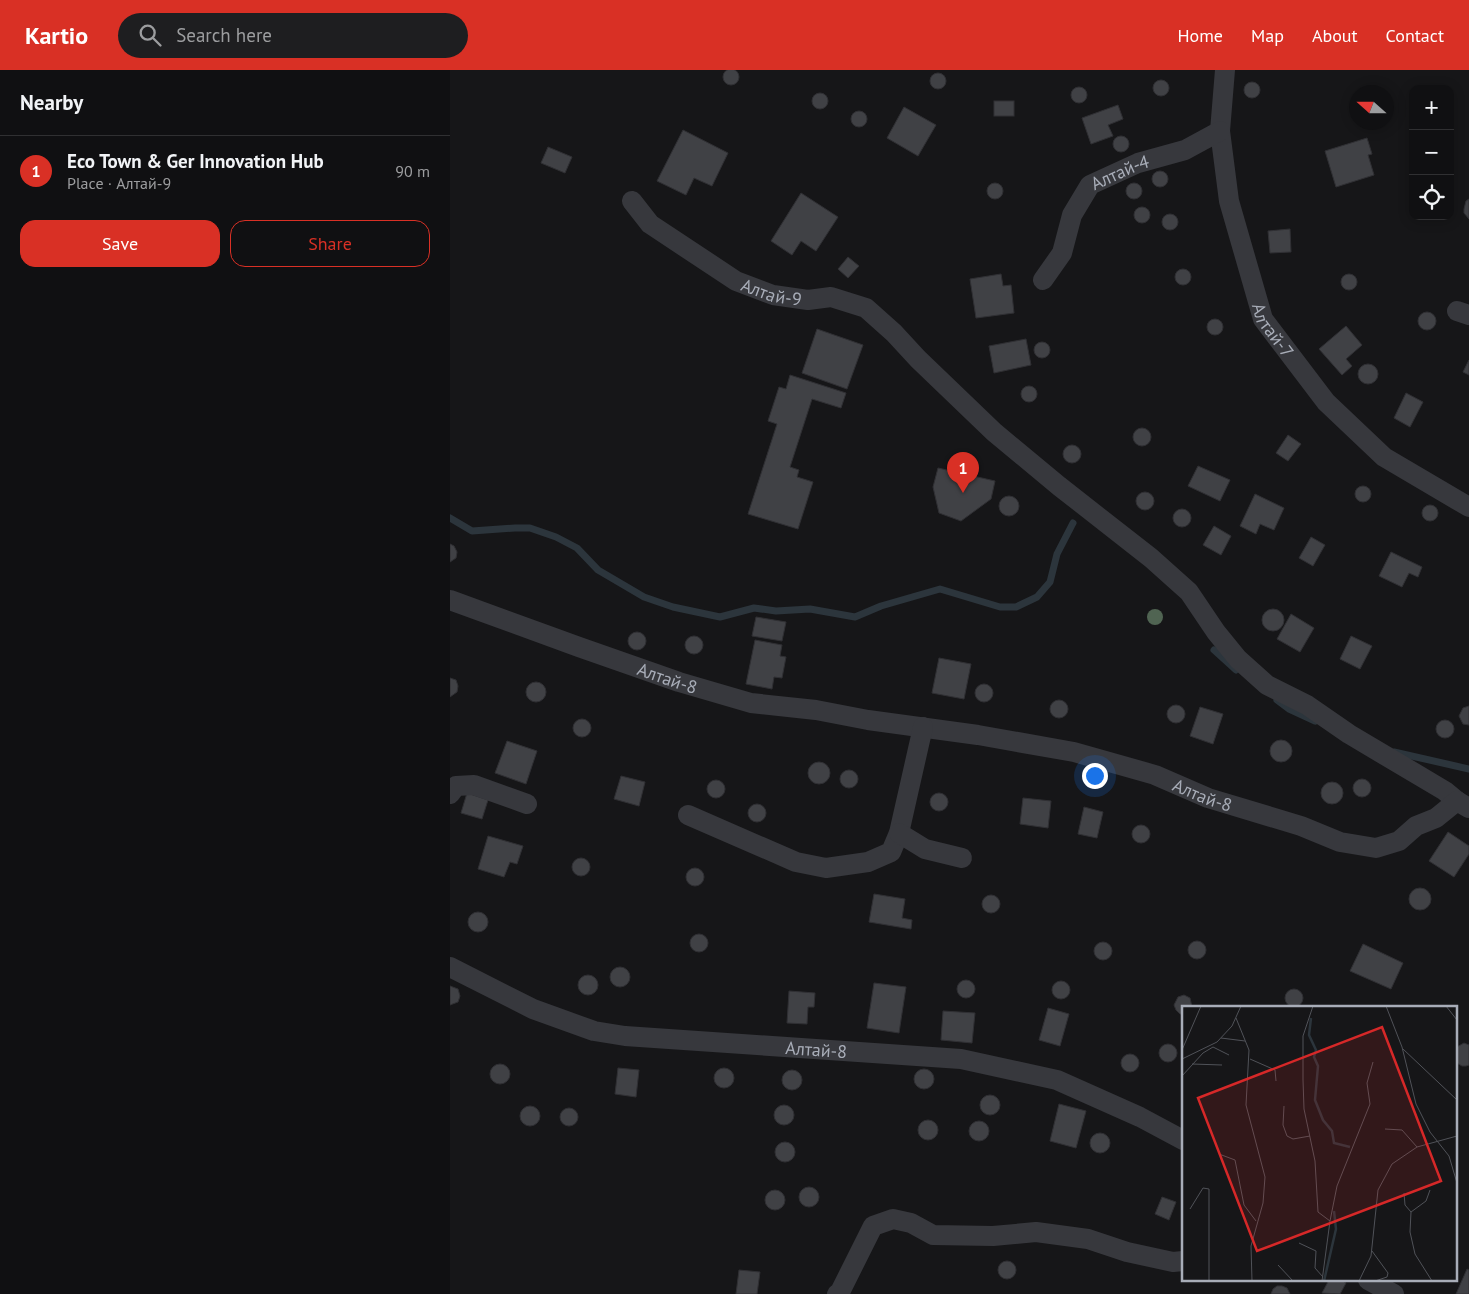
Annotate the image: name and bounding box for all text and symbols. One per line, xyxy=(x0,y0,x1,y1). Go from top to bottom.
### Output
search box xyxy=(118,13,468,58)
text: Kartio xyxy=(25,20,88,51)
icon: search xyxy=(136,21,164,49)
text: Search here xyxy=(176,23,272,47)
text: Home xyxy=(1177,24,1223,47)
text: Map xyxy=(1251,24,1284,47)
text: About xyxy=(1312,24,1358,47)
text: Contact xyxy=(1386,24,1444,47)
north arrow xyxy=(1349,85,1394,130)
map controls xyxy=(1409,85,1454,220)
button: + xyxy=(1409,85,1454,130)
text: Nearby xyxy=(20,89,83,116)
button: − xyxy=(1409,130,1454,175)
text: Eco Town & Ger Innovation Hub xyxy=(67,149,324,173)
street label: Алтай-4 xyxy=(1087,149,1152,195)
text: 1 xyxy=(31,161,41,181)
text: 90 m xyxy=(395,161,430,181)
text: Place · Алтай-9 xyxy=(67,173,171,193)
button: locate xyxy=(1409,175,1454,220)
button: Save xyxy=(20,220,220,267)
button: Share xyxy=(230,220,430,267)
street label: Алтай-9 xyxy=(738,273,803,310)
street label: Алтай-7 xyxy=(1247,300,1300,362)
pin: 1 xyxy=(947,452,979,493)
street label: Алтай-8 xyxy=(635,657,700,698)
your location xyxy=(1082,763,1108,789)
street label: Алтай-8 xyxy=(1170,773,1235,816)
inset map xyxy=(1182,1006,1456,1282)
street label: Алтай-8 xyxy=(785,1036,848,1063)

